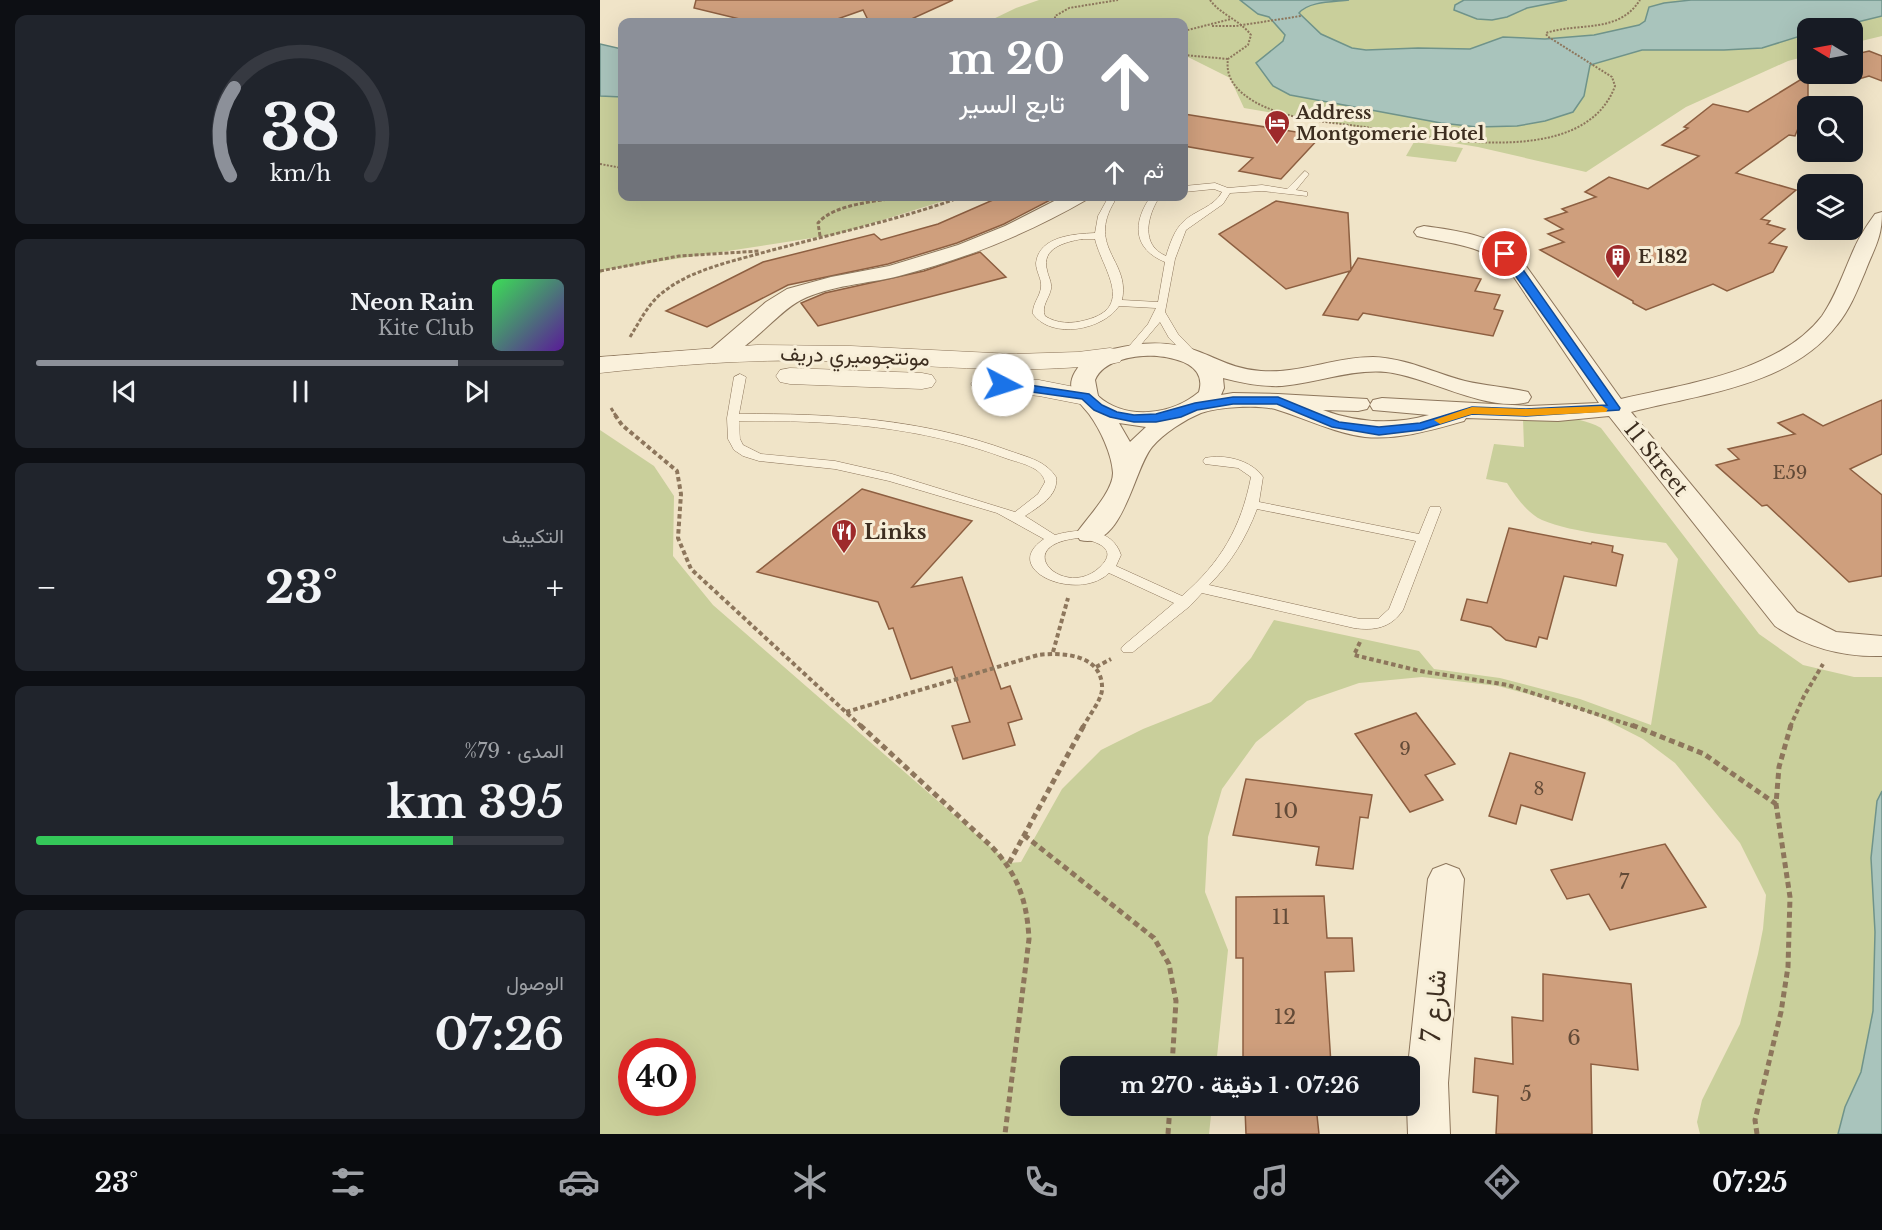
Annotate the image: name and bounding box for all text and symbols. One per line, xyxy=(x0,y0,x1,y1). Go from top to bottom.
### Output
north arrow xyxy=(1797,18,1863,84)
map controls xyxy=(1797,18,1863,240)
text: 20 m xyxy=(948,33,1065,85)
icon: ahead xyxy=(1086,42,1164,120)
text: تابع السير xyxy=(959,87,1065,120)
text: 38 xyxy=(260,90,340,168)
button: search xyxy=(1797,96,1863,162)
place label: Address Montgomerie Hotel xyxy=(1295,102,1485,145)
hotel icon: Address Montgomerie Hotel xyxy=(1262,108,1292,146)
icon: ahead xyxy=(1098,156,1131,189)
text: ثم xyxy=(1143,157,1164,184)
text: km/h xyxy=(270,161,331,188)
button: layers xyxy=(1797,174,1863,240)
pin xyxy=(1479,228,1530,279)
icon: arrive xyxy=(1488,237,1521,270)
building icon: E 182 xyxy=(1603,242,1633,280)
place label: E 182 xyxy=(1638,246,1688,268)
text: Neon Rain xyxy=(350,289,474,316)
text: Kite Club xyxy=(378,316,474,340)
street label: مونتجوميري دريف xyxy=(780,340,930,376)
position arrow xyxy=(971,353,1035,417)
icon: previous xyxy=(108,375,141,408)
icon: pause xyxy=(284,375,317,408)
icon: next xyxy=(460,375,493,408)
street label: 11 Street xyxy=(1618,417,1694,501)
house number: E59 xyxy=(1773,462,1807,484)
restaurant icon: Links xyxy=(829,517,859,555)
place label: Links xyxy=(864,519,927,545)
text: التكييف xyxy=(502,524,564,548)
text: 23° xyxy=(265,559,338,615)
text: − xyxy=(36,567,57,608)
text: + xyxy=(546,567,564,608)
house number: 9 xyxy=(1399,738,1411,760)
text: المدى · 79% xyxy=(464,739,564,763)
text: 395 km xyxy=(387,774,564,830)
house number: 8 xyxy=(1534,778,1544,800)
house number: 10 xyxy=(1274,798,1298,824)
house number: 7 xyxy=(1619,869,1630,895)
house number: 11 xyxy=(1272,904,1290,930)
street label: شارع 7 xyxy=(1415,968,1455,1044)
text: الوصول xyxy=(506,971,564,995)
house number: 12 xyxy=(1274,1004,1296,1030)
text: 07:26 xyxy=(434,1006,564,1062)
house number: 6 xyxy=(1567,1025,1581,1051)
speed limit sign: 40 xyxy=(618,1038,696,1116)
text: 07:26 · 1 دقيقة · 270 m xyxy=(1121,1072,1359,1099)
house number: 5 xyxy=(1520,1081,1532,1107)
icon: filters xyxy=(327,1161,369,1203)
icon: car xyxy=(558,1161,600,1203)
icon: climate xyxy=(789,1161,831,1203)
icon: phone xyxy=(1020,1161,1062,1203)
icon: music xyxy=(1250,1161,1292,1203)
icon: directions xyxy=(1481,1161,1523,1203)
text: 23° xyxy=(94,1166,138,1199)
text: 07:25 xyxy=(1712,1166,1788,1199)

